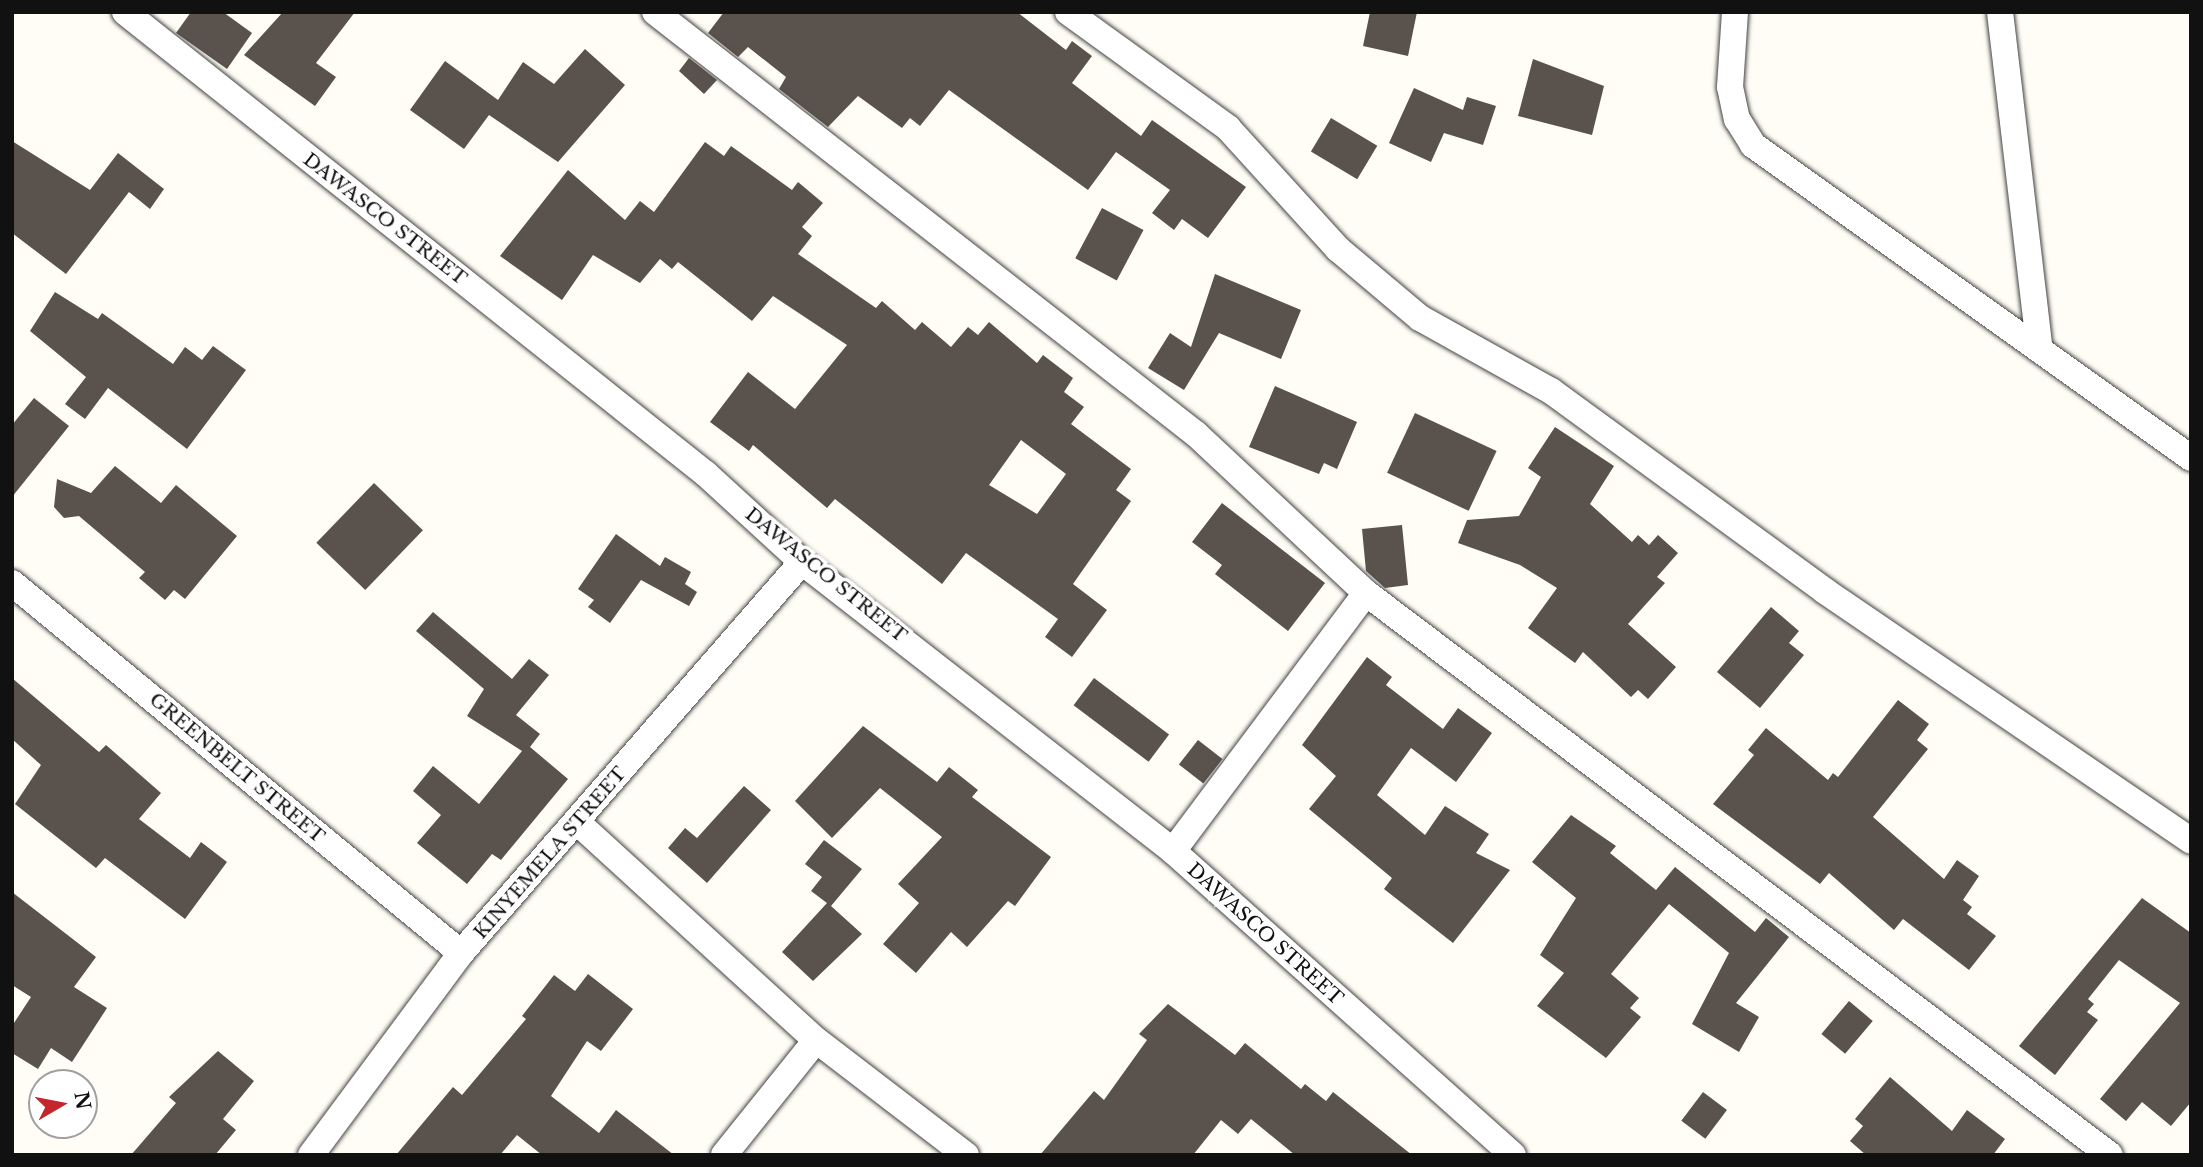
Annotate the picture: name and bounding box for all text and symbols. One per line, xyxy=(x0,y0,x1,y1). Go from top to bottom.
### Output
street label: DAWASCO STREET xyxy=(299,148,471,290)
street label: DAWASCO STREET xyxy=(741,503,911,647)
street label: GREENBELT STREET xyxy=(145,688,329,848)
street label: KINYEMELA STREET xyxy=(469,762,631,944)
street label: DAWASCO STREET xyxy=(1183,858,1347,1010)
north arrow xyxy=(28,1069,98,1139)
text: N xyxy=(69,1090,95,1111)

